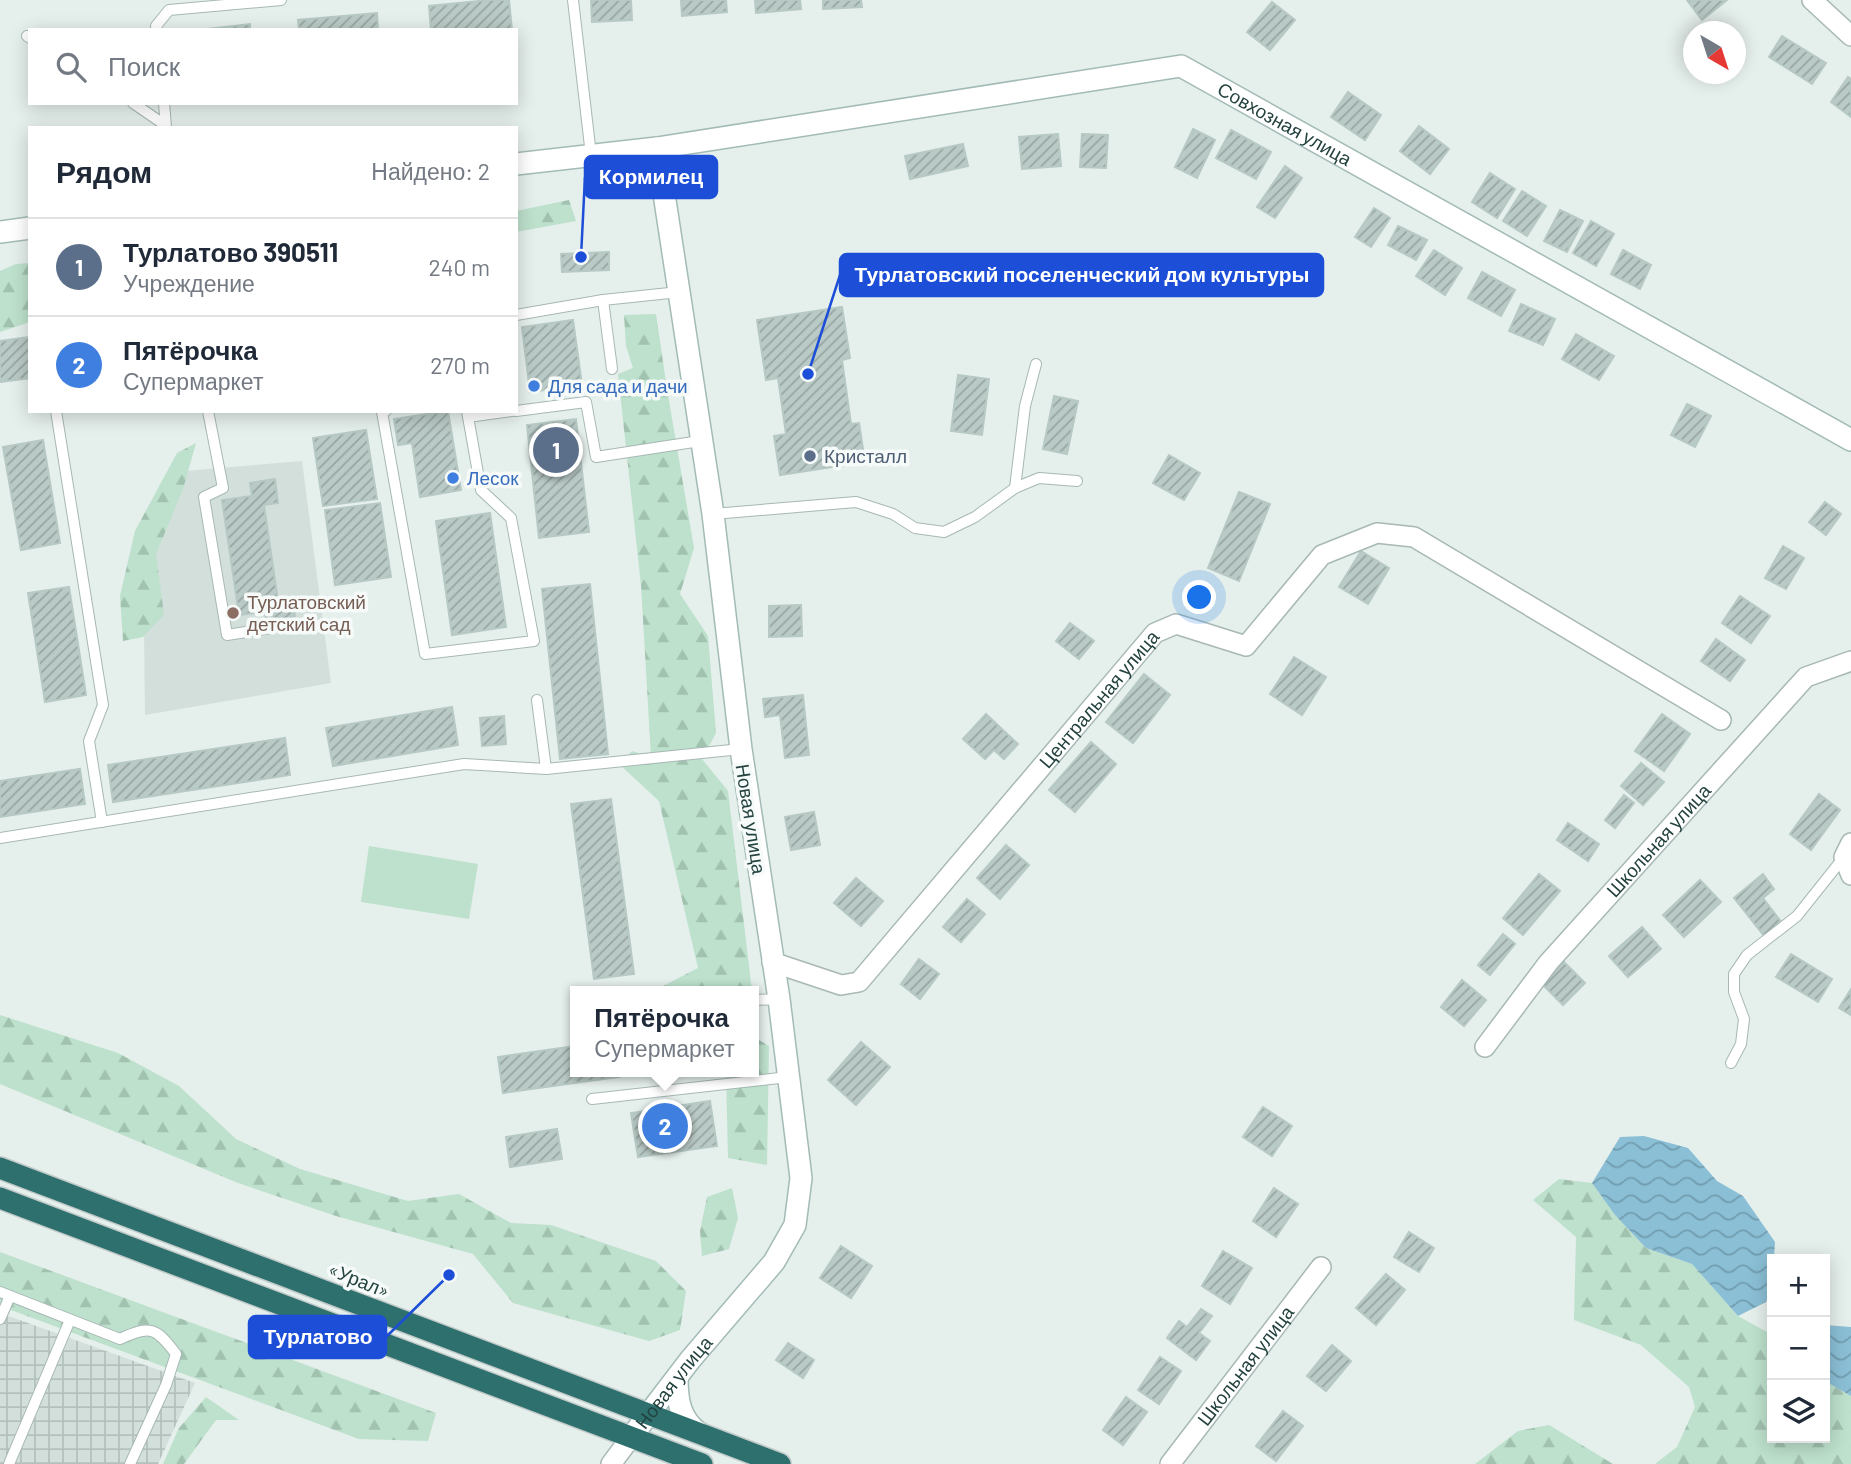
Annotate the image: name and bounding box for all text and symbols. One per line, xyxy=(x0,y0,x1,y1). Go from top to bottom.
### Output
north arrow xyxy=(1683,21,1746,84)
search box xyxy=(28,28,518,105)
icon: search xyxy=(52,48,90,86)
text: Поиск xyxy=(108,50,180,81)
street label: Совхозная улица xyxy=(1214,77,1356,170)
text: Рядом xyxy=(56,153,152,189)
callout: Кормилец xyxy=(585,156,717,198)
text: Найдено: 2 xyxy=(371,157,490,185)
text: Кормилец xyxy=(599,163,703,188)
text: Турлатово 390511 xyxy=(123,236,338,267)
text: 1 xyxy=(75,253,83,281)
text: 240 m xyxy=(428,253,490,281)
callout: Турлатовский поселенческий дом культуры xyxy=(840,254,1323,296)
text: Турлатовский поселенческий дом культуры xyxy=(855,261,1309,286)
text: Учреждение xyxy=(123,269,255,297)
text: Пятёрочка xyxy=(123,334,258,365)
text: 2 xyxy=(73,351,85,379)
text: 270 m xyxy=(430,351,490,379)
text: Супермаркет xyxy=(123,367,263,395)
place label: Для сада и дачи xyxy=(548,374,688,397)
marker: Для сада и дачи xyxy=(526,378,542,394)
pin: 1 xyxy=(533,424,579,476)
place label: Кристалл xyxy=(824,444,907,467)
marker: Кристалл xyxy=(802,448,818,464)
place label: Лесок xyxy=(467,466,519,489)
marker: Лесок xyxy=(445,470,461,486)
your location xyxy=(1182,580,1216,614)
place label: Турлатовский детский сад xyxy=(247,590,366,635)
marker: Турлатовский детский сад xyxy=(225,605,241,621)
street label: Центральная улица xyxy=(1034,625,1164,772)
street label: Новая улица xyxy=(731,762,772,876)
street label: Школьная улица xyxy=(1601,778,1715,902)
popup xyxy=(570,986,759,1077)
text: Пятёрочка xyxy=(594,1001,729,1032)
text: Супермаркет xyxy=(594,1034,735,1062)
pin: 2 xyxy=(642,1100,688,1152)
map controls xyxy=(1767,1254,1830,1443)
button: + xyxy=(1767,1254,1830,1317)
street label: «Урал» xyxy=(325,1257,393,1302)
street label: Школьная улица xyxy=(1192,1301,1298,1430)
callout: Турлатово xyxy=(249,1316,386,1358)
button: − xyxy=(1767,1317,1830,1380)
text: Турлатово xyxy=(263,1323,373,1348)
street label: Новая улица xyxy=(630,1331,717,1433)
button: layers xyxy=(1767,1380,1830,1443)

